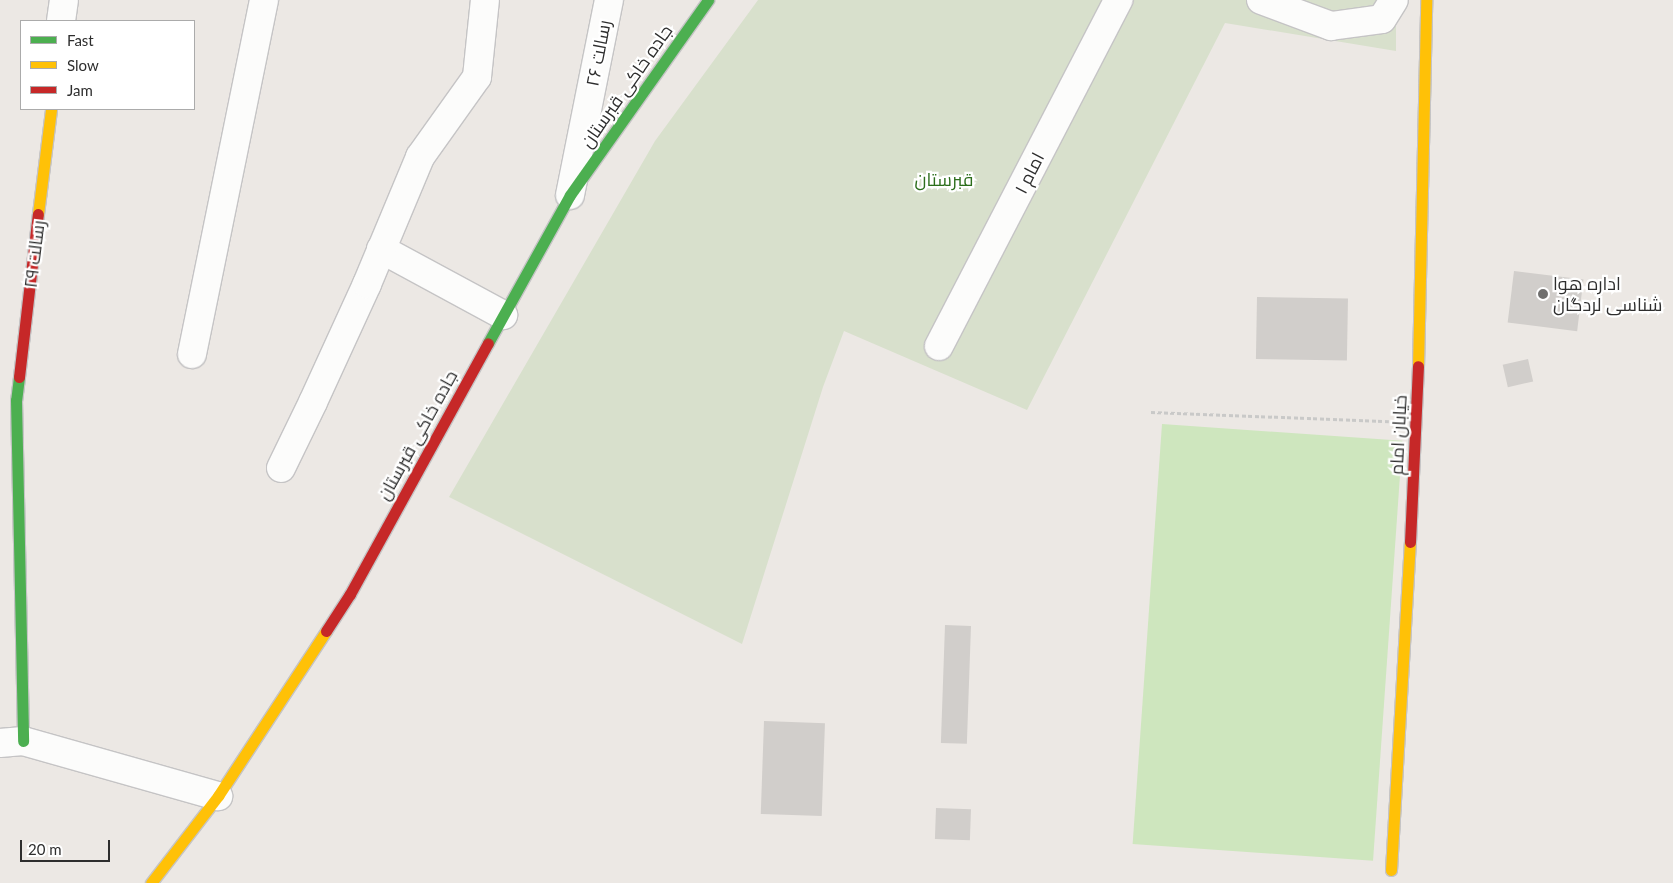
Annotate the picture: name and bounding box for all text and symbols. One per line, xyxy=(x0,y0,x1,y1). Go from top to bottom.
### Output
street label: رسالت ۲۶ xyxy=(581,18,615,88)
legend xyxy=(20,20,195,110)
street label: جاده خاکی قبرستان xyxy=(575,20,677,152)
text: Fast xyxy=(67,31,94,49)
text: Slow xyxy=(67,56,99,74)
text: Jam xyxy=(67,81,93,99)
street label: امام ۱ xyxy=(1010,149,1048,197)
park label: قبرستان xyxy=(914,168,974,190)
street label: رسالت ۲۹ xyxy=(19,219,49,289)
place label: اداره هوا شناسی لردگان xyxy=(1553,273,1662,316)
marker: اداره هوا شناسی لردگان xyxy=(1537,288,1549,300)
street label: جاده خاکی قبرستان xyxy=(372,366,462,504)
street label: خیابان امام xyxy=(1385,394,1411,476)
scale bar xyxy=(22,830,112,862)
text: 20 m xyxy=(28,840,62,858)

